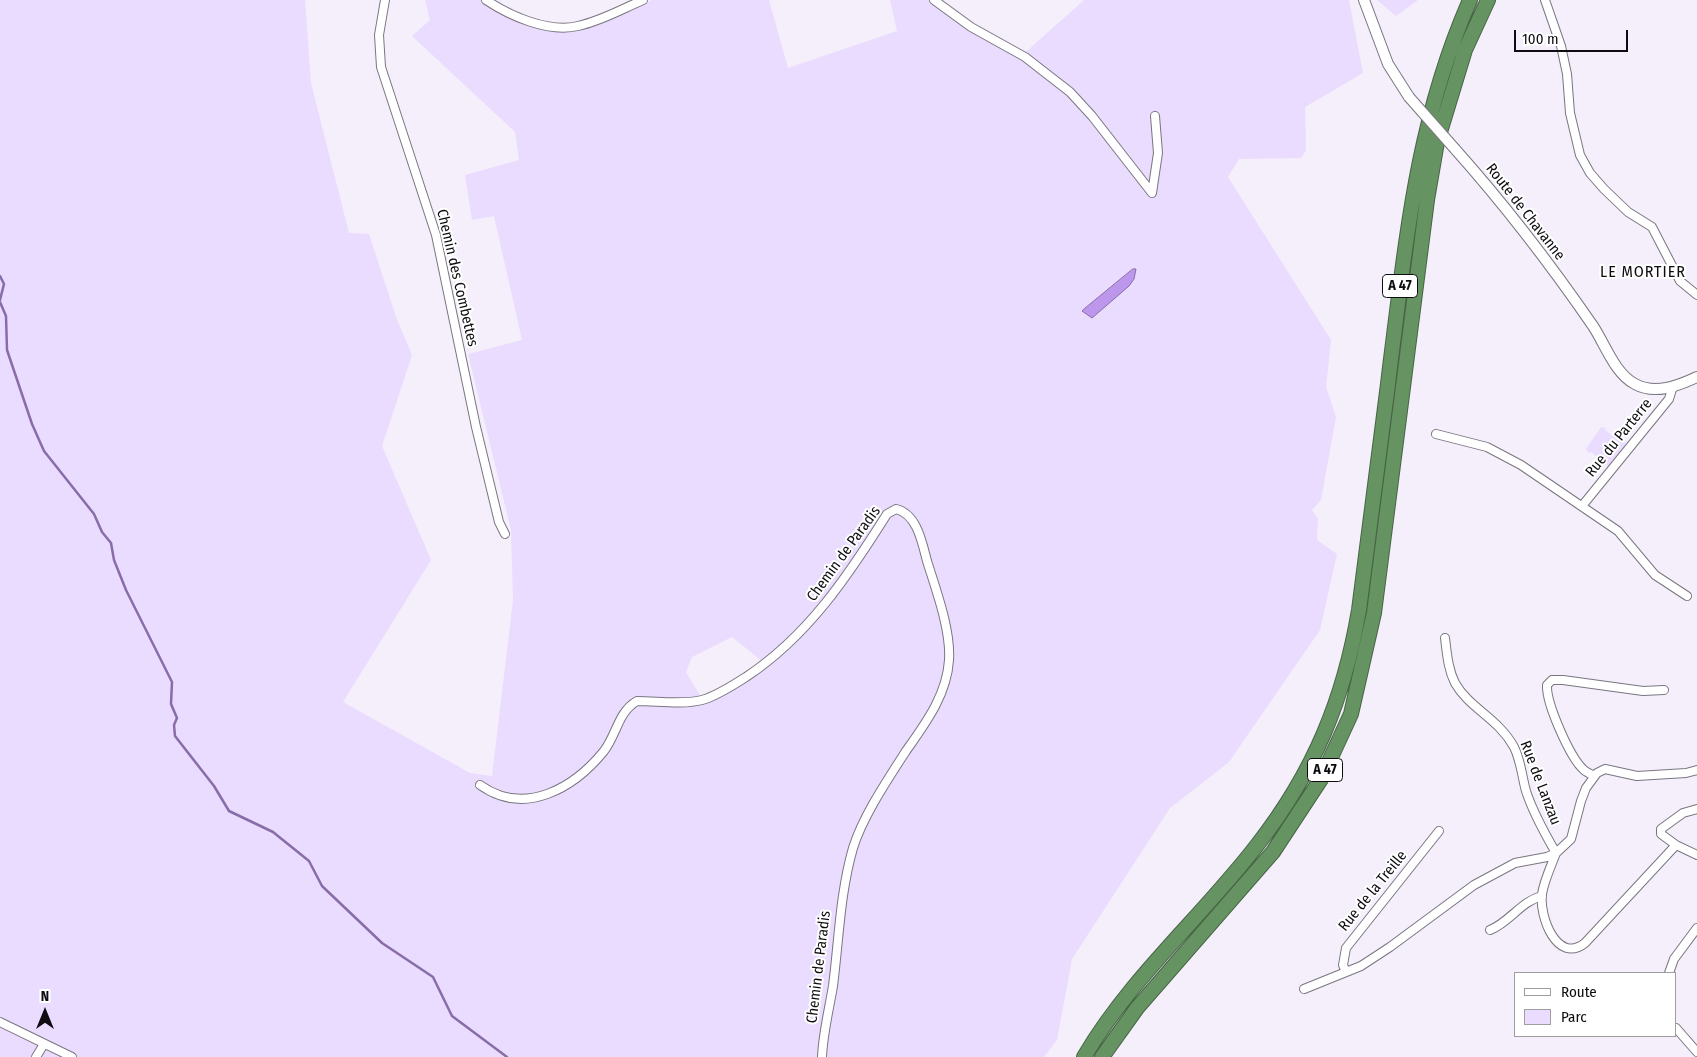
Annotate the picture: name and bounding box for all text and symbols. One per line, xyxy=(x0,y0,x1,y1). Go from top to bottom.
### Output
scale bar xyxy=(1517,20,1631,52)
text: 100 m xyxy=(1522,30,1559,48)
street label: Route de Chavanne xyxy=(1482,160,1568,264)
street label: Chemin des Combettes xyxy=(432,208,482,348)
district label: LE MORTIER xyxy=(1599,263,1687,283)
road number: A 47 xyxy=(1382,274,1418,298)
street label: Rue du Parterre xyxy=(1582,395,1656,481)
street label: Chemin de Paradis xyxy=(803,503,885,605)
street label: Rue de Lanzau xyxy=(1516,738,1564,828)
road number: A 47 xyxy=(1308,758,1342,782)
street label: Rue de la Treille xyxy=(1335,847,1411,935)
street label: Chemin de Paradis xyxy=(803,910,835,1024)
legend xyxy=(1514,972,1677,1037)
text: Route xyxy=(1561,983,1597,1001)
north arrow xyxy=(20,987,70,1037)
text: N xyxy=(41,988,49,1005)
text: Parc xyxy=(1561,1008,1587,1026)

